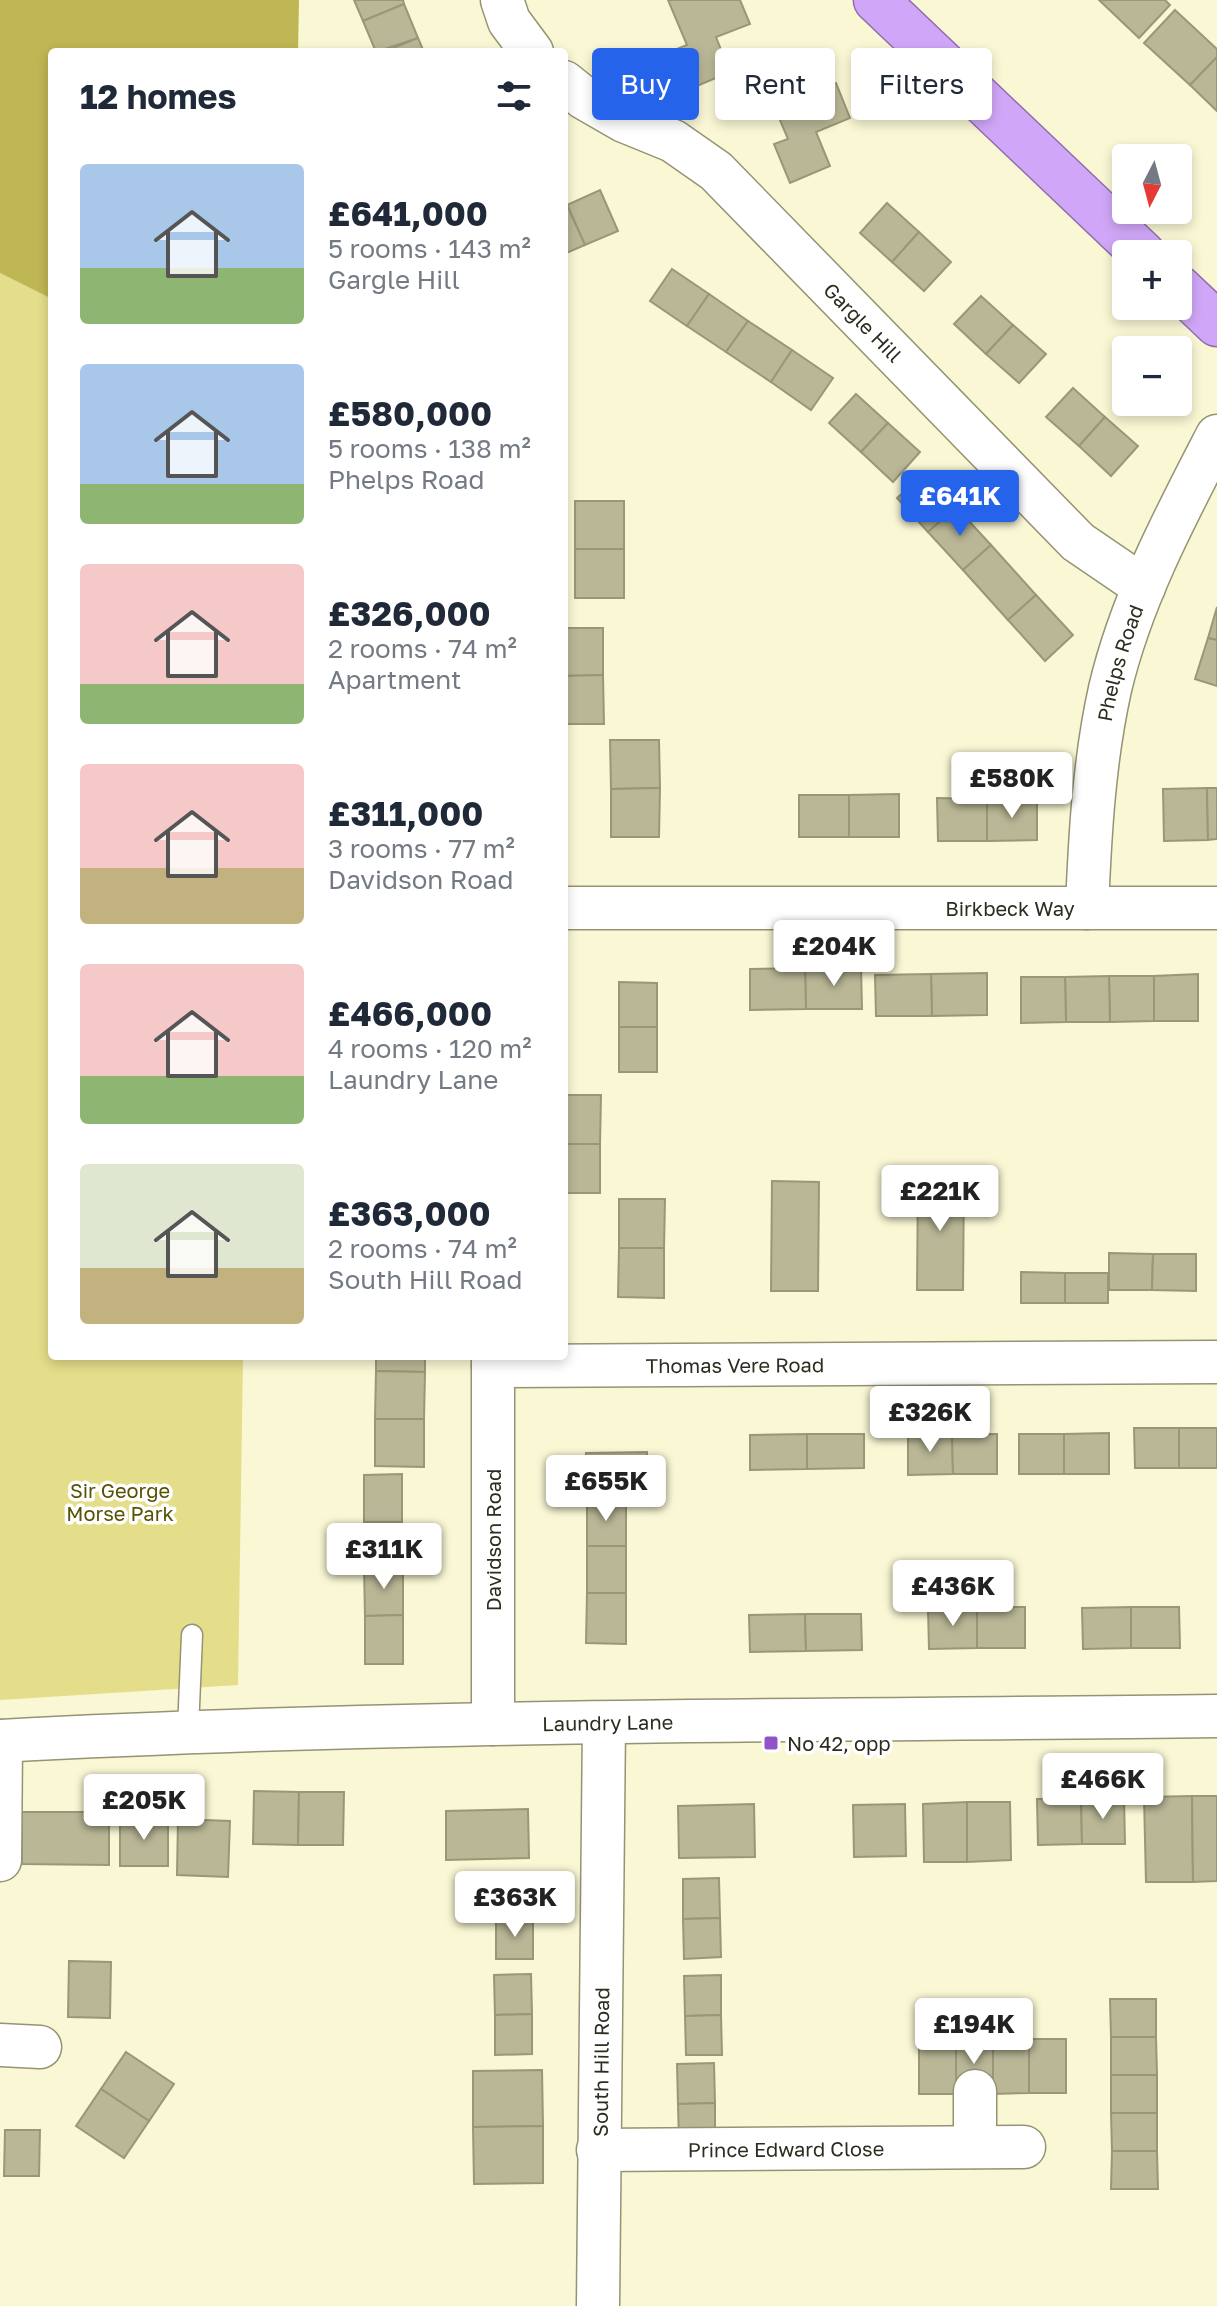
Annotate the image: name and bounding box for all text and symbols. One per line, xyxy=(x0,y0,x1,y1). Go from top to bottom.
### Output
chip: Buy xyxy=(592,48,699,120)
chip: Rent xyxy=(715,48,835,120)
chip: Filters xyxy=(851,48,992,120)
icon: filters xyxy=(492,74,536,118)
text: 12 homes xyxy=(80,76,237,116)
north arrow xyxy=(1112,144,1192,224)
map controls xyxy=(1112,144,1192,416)
text: £641,000 xyxy=(328,193,488,233)
icon: home xyxy=(144,196,240,292)
text: 5 rooms · 143 m² xyxy=(328,233,531,264)
button: + xyxy=(1112,240,1192,320)
text: Gargle Hill xyxy=(328,264,460,295)
street label: Gargle Hill xyxy=(819,277,907,367)
button: − xyxy=(1112,336,1192,416)
text: £580,000 xyxy=(328,393,492,433)
icon: home xyxy=(144,396,240,492)
text: 5 rooms · 138 m² xyxy=(328,433,531,464)
text: Phelps Road xyxy=(328,464,484,495)
pin: £641K xyxy=(904,470,1016,538)
text: £641K xyxy=(919,480,1001,511)
text: £326,000 xyxy=(328,593,491,633)
icon: home xyxy=(144,596,240,692)
street label: Phelps Road xyxy=(1092,601,1148,723)
text: 2 rooms · 74 m² xyxy=(328,633,517,664)
text: Apartment xyxy=(328,664,461,695)
pin: £580K xyxy=(956,752,1068,820)
text: £580K xyxy=(969,762,1055,793)
text: £311,000 xyxy=(328,793,483,833)
icon: home xyxy=(144,796,240,892)
text: 3 rooms · 77 m² xyxy=(328,833,515,864)
text: Davidson Road xyxy=(328,864,513,895)
street label: Birkbeck Way xyxy=(945,896,1075,920)
pin: £204K xyxy=(778,920,890,988)
text: £204K xyxy=(791,930,877,961)
text: £466,000 xyxy=(328,993,492,1033)
icon: home xyxy=(144,996,240,1092)
text: 4 rooms · 120 m² xyxy=(328,1033,532,1064)
text: Laundry Lane xyxy=(328,1064,498,1095)
pin: £221K xyxy=(884,1165,996,1233)
text: £221K xyxy=(899,1175,981,1206)
text: £363,000 xyxy=(328,1193,491,1233)
icon: home xyxy=(144,1196,240,1292)
text: 2 rooms · 74 m² xyxy=(328,1233,517,1264)
text: South Hill Road xyxy=(328,1264,522,1295)
street label: Thomas Vere Road xyxy=(646,1352,824,1377)
pin: £326K xyxy=(874,1386,986,1454)
text: £326K xyxy=(888,1396,972,1427)
pin: £655K xyxy=(550,1455,662,1523)
text: £655K xyxy=(564,1465,648,1496)
street label: Davidson Road xyxy=(481,1469,505,1611)
park label: Sir George Morse Park xyxy=(66,1478,174,1525)
pin: £311K xyxy=(328,1523,440,1591)
text: £311K xyxy=(345,1533,423,1564)
pin: £436K xyxy=(897,1560,1009,1628)
text: £436K xyxy=(911,1570,995,1601)
street label: Laundry Lane xyxy=(542,1709,673,1735)
place label: No 42, opp xyxy=(787,1731,891,1755)
marker: No 42, opp xyxy=(762,1734,780,1752)
pin: £466K xyxy=(1047,1753,1159,1821)
text: £466K xyxy=(1060,1763,1146,1794)
pin: £205K xyxy=(88,1774,200,1842)
text: £205K xyxy=(102,1784,186,1815)
pin: £363K xyxy=(459,1871,571,1939)
text: £363K xyxy=(473,1881,557,1912)
street label: South Hill Road xyxy=(588,1987,613,2137)
pin: £194K xyxy=(918,1998,1030,2066)
text: £194K xyxy=(933,2008,1015,2039)
street label: Prince Edward Close xyxy=(688,2136,884,2161)

